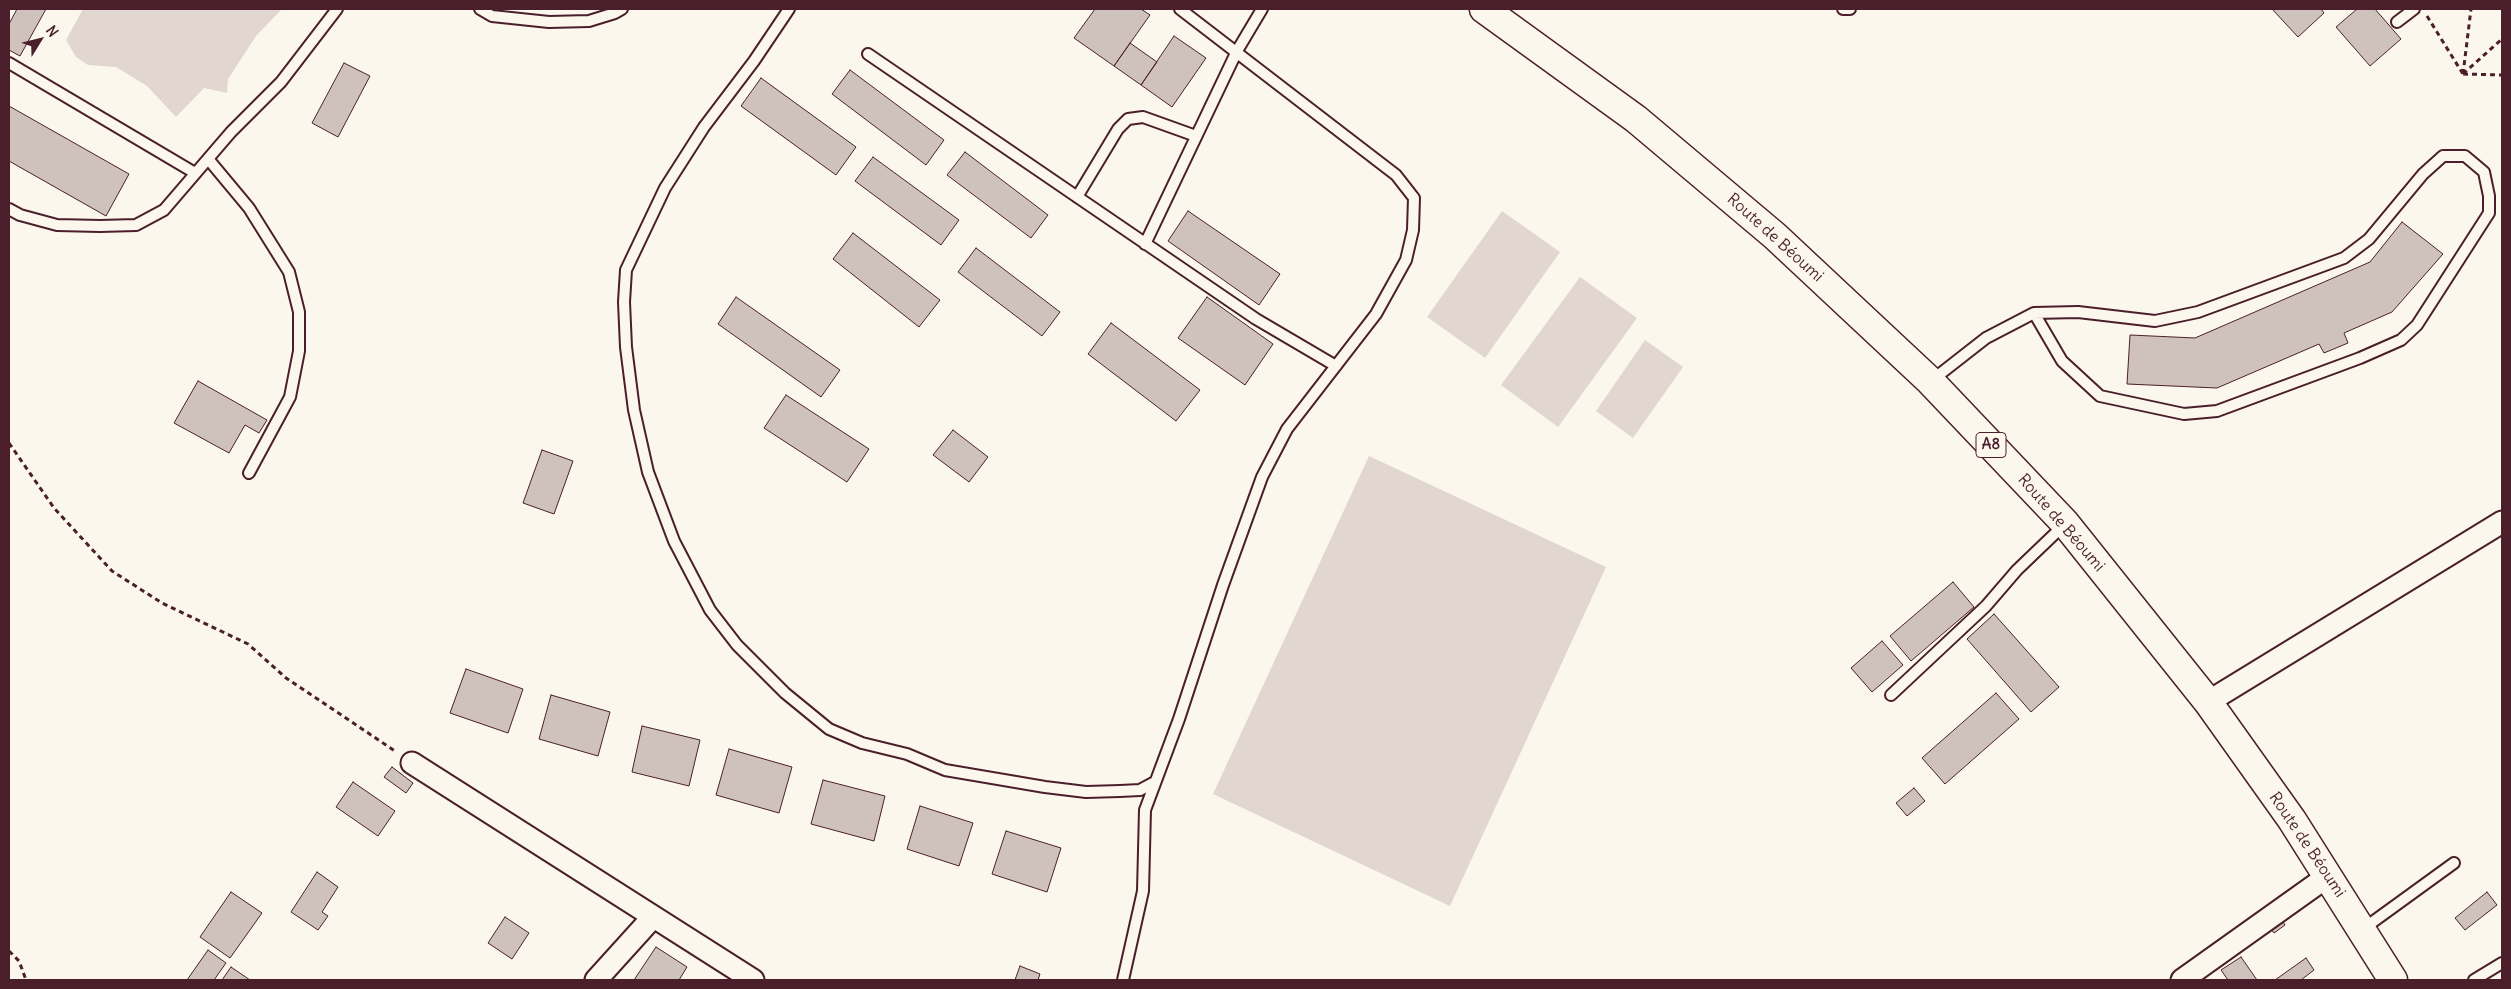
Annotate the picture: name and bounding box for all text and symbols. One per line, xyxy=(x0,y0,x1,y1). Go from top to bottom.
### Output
north arrow xyxy=(15,15,65,65)
text: N xyxy=(42,22,62,40)
street label: Route de Béoumi xyxy=(1723,190,1827,286)
road number: A8 xyxy=(1976,432,2006,458)
street label: Route de Béoumi xyxy=(2013,470,2109,576)
street label: Route de Béoumi xyxy=(2265,789,2349,901)

